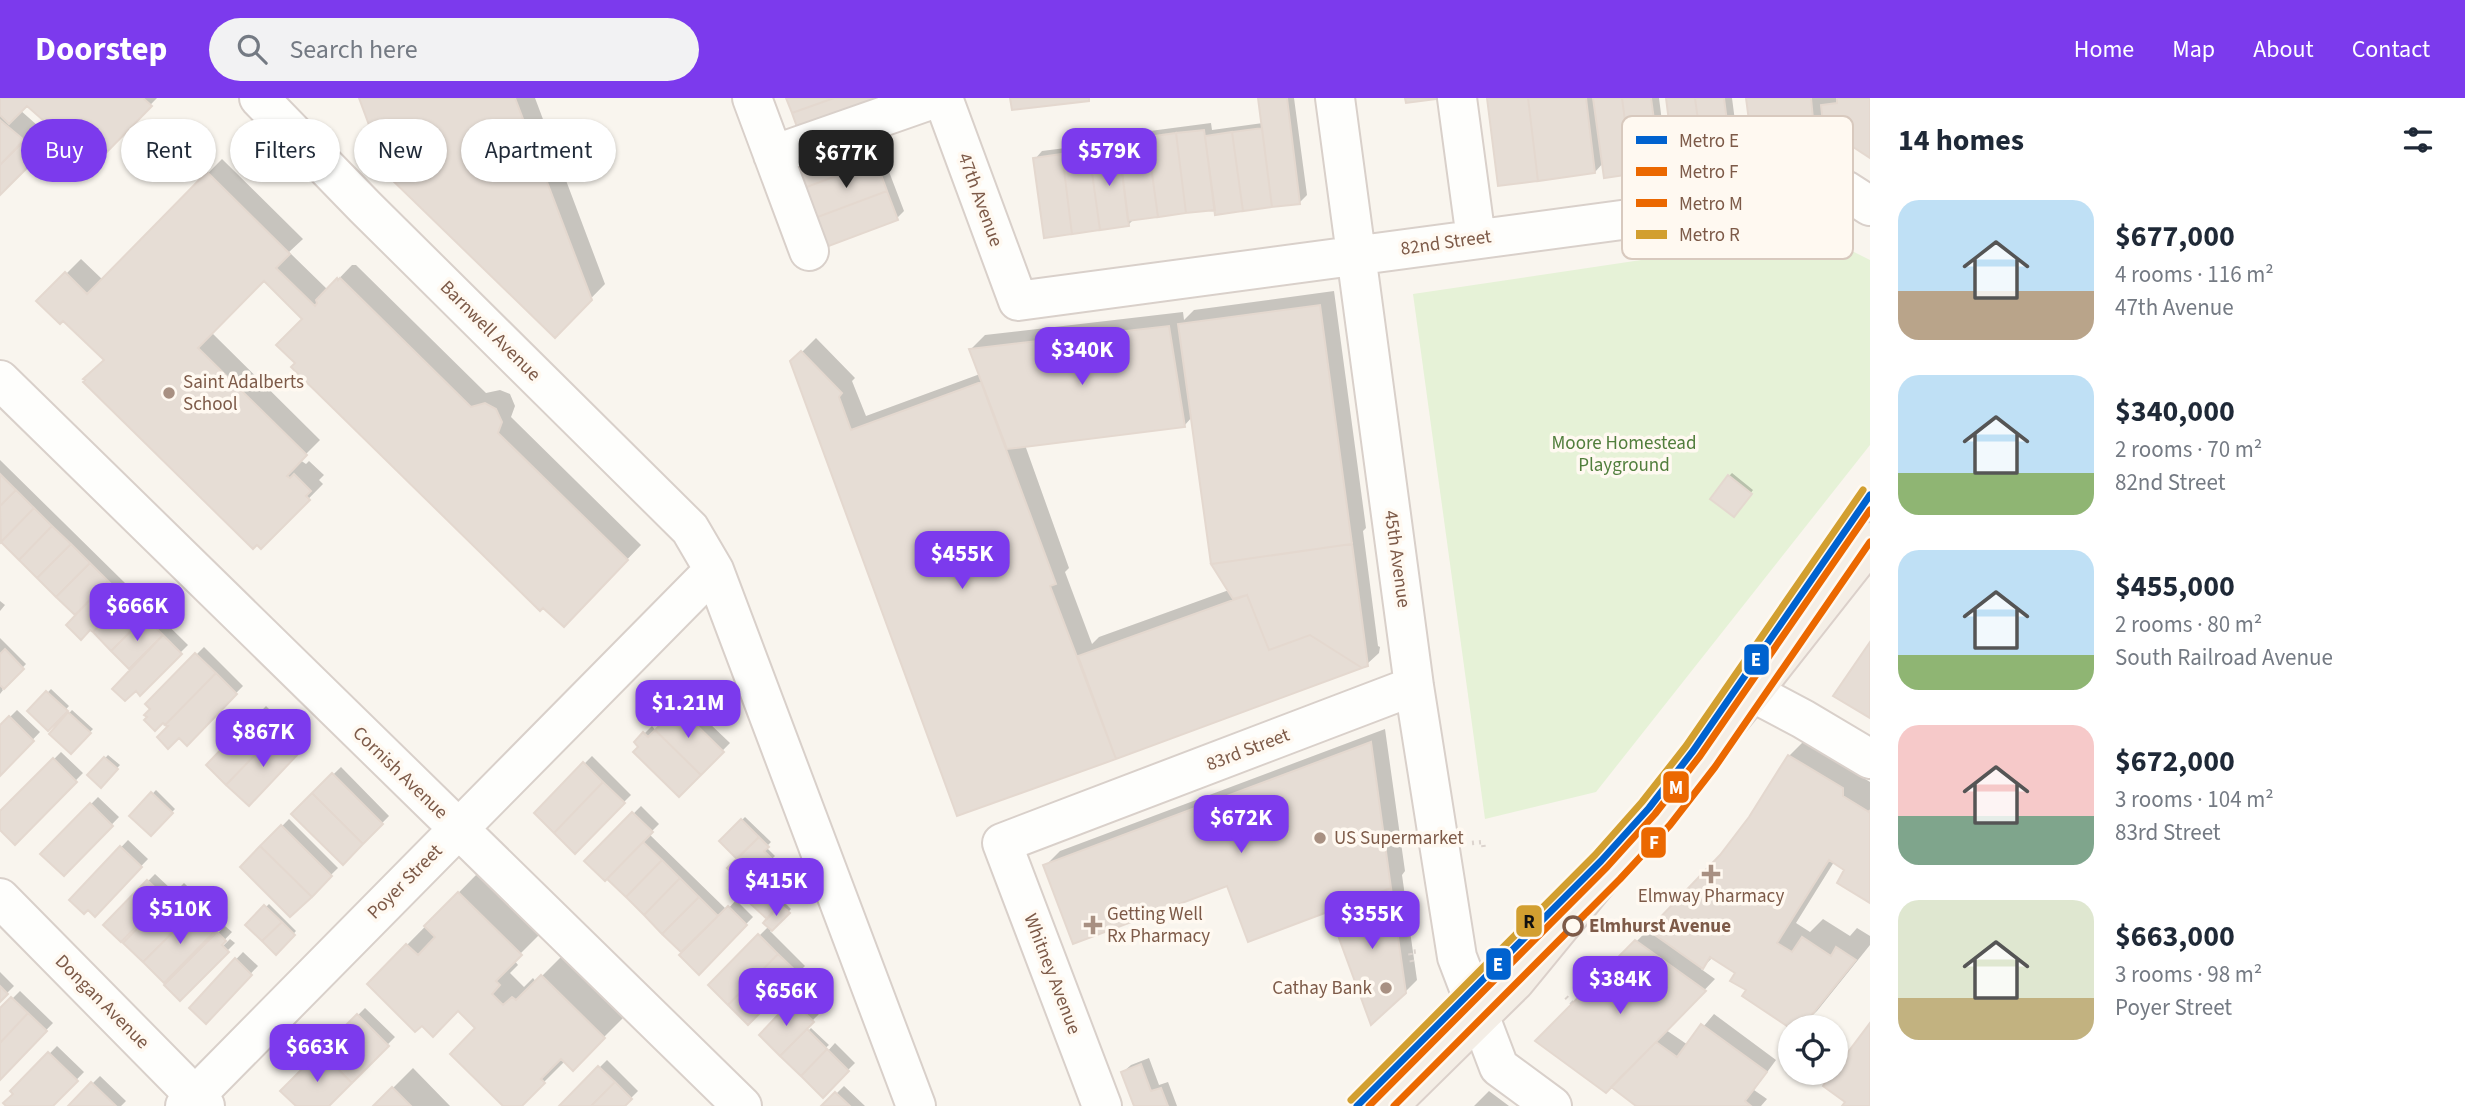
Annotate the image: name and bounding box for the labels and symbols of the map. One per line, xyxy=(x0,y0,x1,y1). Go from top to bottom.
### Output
legend xyxy=(1622,116,1853,259)
text: Metro E xyxy=(1679,128,1739,155)
pin: $579K xyxy=(1060,129,1158,188)
pin: $677K xyxy=(797,130,895,190)
street label: 47th Avenue xyxy=(951,149,1009,251)
text: Metro F xyxy=(1679,159,1738,186)
text: Metro M xyxy=(1679,191,1743,218)
text: Metro R xyxy=(1679,222,1740,249)
street label: 82nd Street xyxy=(1399,223,1494,263)
street label: Barnwell Avenue xyxy=(434,275,546,387)
pin: $340K xyxy=(1033,328,1131,387)
place label: Saint Adalberts School xyxy=(183,369,304,418)
marker: Saint Adalberts School xyxy=(161,385,177,401)
park label: Moore Homestead Playground xyxy=(1552,430,1696,479)
street label: 45th Avenue xyxy=(1377,509,1417,609)
pin: $455K xyxy=(913,532,1011,591)
pin: $666K xyxy=(88,584,186,643)
line badge: E xyxy=(1743,643,1770,676)
text: E xyxy=(1751,647,1761,674)
pin: $1.21M xyxy=(631,680,745,740)
pin: $867K xyxy=(214,710,312,769)
street label: Cornish Avenue xyxy=(346,720,454,826)
street label: 83rd Street xyxy=(1202,722,1294,778)
line badge: M xyxy=(1662,770,1690,804)
text: M xyxy=(1669,775,1683,802)
pin: $672K xyxy=(1192,796,1290,855)
place label: US Supermarket xyxy=(1334,825,1464,852)
line badge: F xyxy=(1640,826,1667,859)
marker: US Supermarket xyxy=(1312,830,1328,846)
text: F xyxy=(1649,830,1659,857)
street label: Poyer Street xyxy=(361,838,449,926)
pin: $415K xyxy=(727,858,825,918)
marker: Elmway Pharmacy xyxy=(1703,866,1719,882)
place label: Elmway Pharmacy xyxy=(1638,883,1784,910)
pin: $510K xyxy=(131,886,229,946)
pin: $355K xyxy=(1323,892,1421,951)
place label: Getting Well Rx Pharmacy xyxy=(1107,901,1210,950)
line badge: R xyxy=(1515,904,1543,938)
text: R xyxy=(1523,909,1535,936)
street label: Whitney Avenue xyxy=(1017,910,1087,1038)
place label: Elmhurst Avenue xyxy=(1589,913,1731,940)
marker: Elmhurst Avenue xyxy=(1563,916,1583,936)
marker: Getting Well Rx Pharmacy xyxy=(1085,917,1101,933)
line badge: E xyxy=(1485,947,1512,981)
street label: Dongan Avenue xyxy=(49,949,155,1055)
text: E xyxy=(1493,952,1503,979)
pin: $384K xyxy=(1571,956,1669,1016)
pin: $656K xyxy=(737,968,835,1028)
place label: Cathay Bank xyxy=(1272,975,1373,1002)
marker: Cathay Bank xyxy=(1378,980,1394,996)
pin: $663K xyxy=(268,1024,366,1084)

